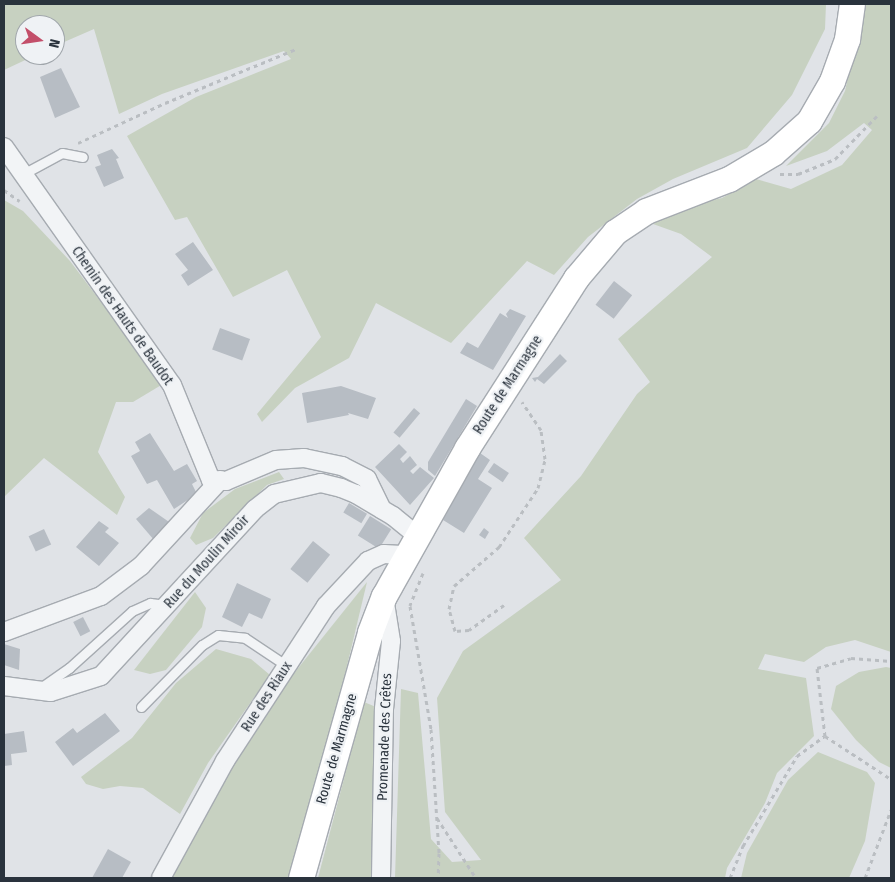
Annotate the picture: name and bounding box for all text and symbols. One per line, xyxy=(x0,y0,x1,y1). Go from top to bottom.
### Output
north arrow xyxy=(15,15,65,65)
text: N xyxy=(45,37,63,50)
street label: Chemin des Hauts de Baudot xyxy=(68,243,176,389)
street label: Route de Marmagne xyxy=(470,332,546,438)
street label: Rue du Moulin Miroir xyxy=(161,512,253,612)
street label: Rue des Riaux xyxy=(238,659,296,735)
street label: Promenade des Crêtes xyxy=(374,673,396,801)
street label: Route de Marmagne xyxy=(313,692,361,806)

